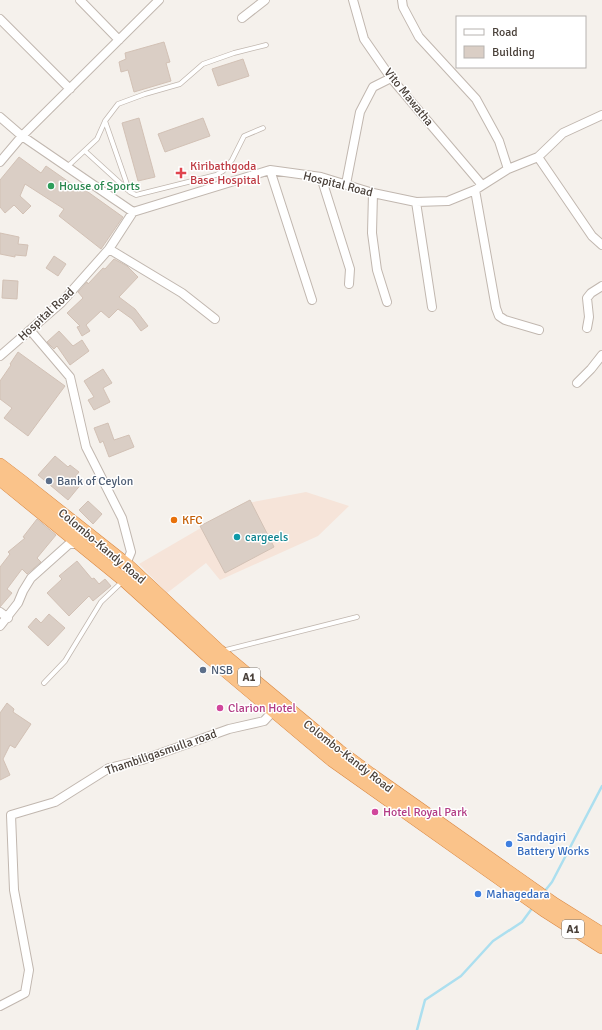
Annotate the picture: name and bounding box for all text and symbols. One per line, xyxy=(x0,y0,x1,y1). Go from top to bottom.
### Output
legend xyxy=(456,16,586,68)
text: Road xyxy=(492,25,518,40)
text: Building xyxy=(492,45,535,60)
street label: Vito Mawatha xyxy=(381,65,436,129)
place label: Kiribathgoda Base Hospital xyxy=(190,159,261,188)
marker: Kiribathgoda Base Hospital xyxy=(175,167,187,179)
street label: Hospital Road xyxy=(301,169,374,200)
place label: House of Sports xyxy=(59,179,140,194)
marker: House of Sports xyxy=(46,181,56,191)
street label: Hospital Road xyxy=(15,285,78,344)
place label: Bank of Ceylon xyxy=(57,474,133,489)
marker: Bank of Ceylon xyxy=(44,476,54,486)
street label: Colombo-Kandy Road xyxy=(55,505,148,587)
place label: KFC xyxy=(182,513,203,528)
marker: KFC xyxy=(169,515,179,525)
place label: cargeels xyxy=(245,530,288,545)
marker: cargeels xyxy=(232,532,242,542)
place label: NSB xyxy=(211,663,233,678)
marker: NSB xyxy=(198,665,208,675)
road number: A1 xyxy=(238,668,260,686)
place label: Clarion Hotel xyxy=(228,701,296,716)
marker: Clarion Hotel xyxy=(215,703,225,713)
street label: Colombo-Kandy Road xyxy=(300,717,395,796)
street label: Thambiligasmulla road xyxy=(104,726,219,779)
place label: Hotel Royal Park xyxy=(383,805,467,820)
marker: Hotel Royal Park xyxy=(370,807,380,817)
place label: Sandagiri Battery Works xyxy=(517,830,589,859)
marker: Sandagiri Battery Works xyxy=(504,839,514,849)
place label: Mahagedara xyxy=(486,887,550,902)
marker: Mahagedara xyxy=(473,889,483,899)
road number: A1 xyxy=(562,920,584,938)

